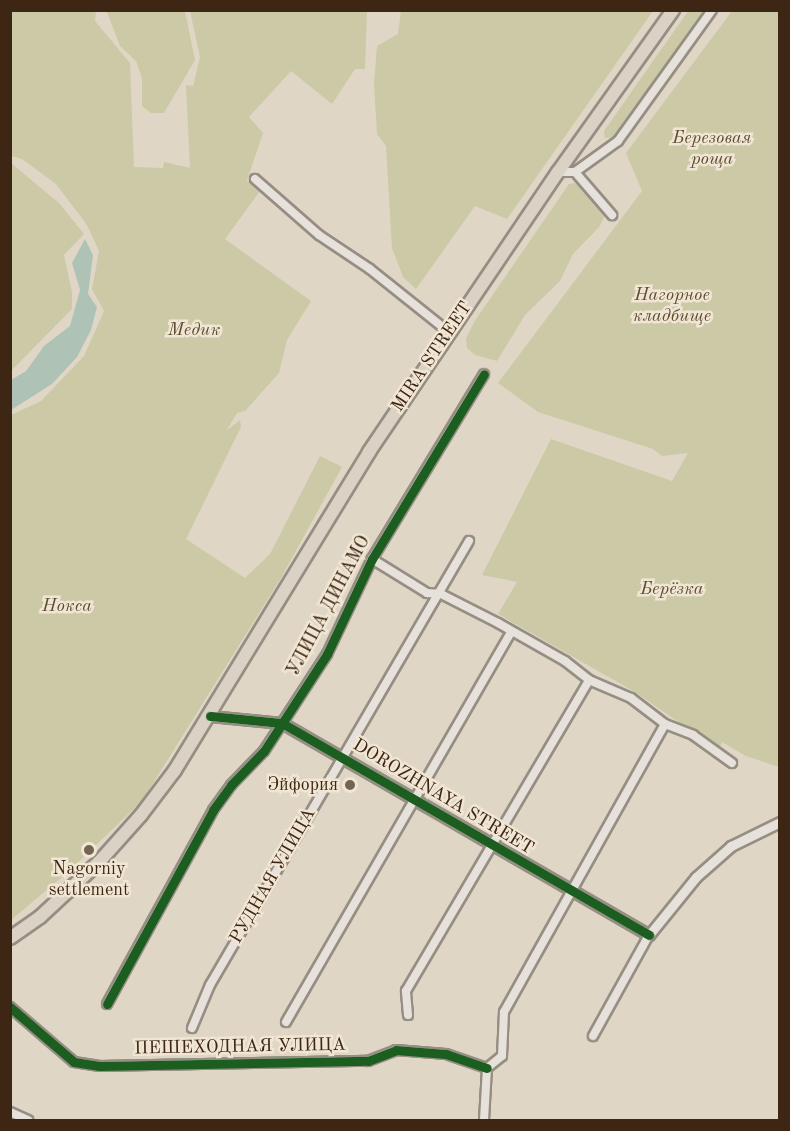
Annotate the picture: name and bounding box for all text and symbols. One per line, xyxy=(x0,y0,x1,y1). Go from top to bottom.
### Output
park label: Березовая роща xyxy=(673,128,751,170)
park label: Нагорное кладбище xyxy=(633,285,711,328)
street label: MIRA STREET xyxy=(387,298,477,416)
park label: Медик xyxy=(168,319,220,341)
street label: УЛИЦА ДИНАМО xyxy=(283,532,375,680)
park label: Берёзка xyxy=(640,578,704,600)
park label: Нокса xyxy=(42,595,92,617)
street label: DOROZHNAYA STREET xyxy=(349,734,537,860)
place label: Эйфория xyxy=(268,774,338,796)
marker: Эйфория xyxy=(343,778,357,792)
street label: РУДНАЯ УЛИЦА xyxy=(225,804,321,948)
marker: Nagorniy settlement xyxy=(82,843,96,857)
place label: Nagorniy settlement xyxy=(49,859,129,902)
street label: ПЕШЕХОДНАЯ УЛИЦА xyxy=(134,1034,346,1060)

